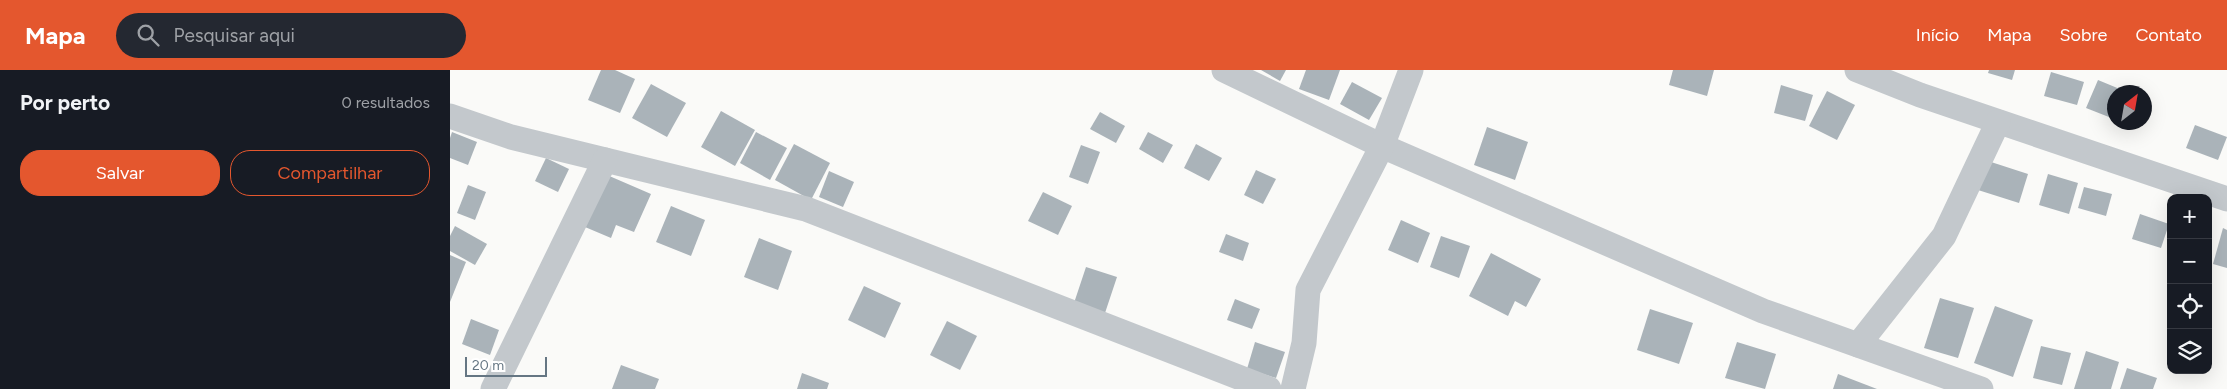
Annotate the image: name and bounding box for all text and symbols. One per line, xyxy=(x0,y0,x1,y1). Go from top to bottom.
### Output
search box xyxy=(116,13,466,58)
text: Mapa xyxy=(25,21,86,50)
icon: search xyxy=(134,21,162,49)
text: Pesquisar aqui xyxy=(174,24,295,47)
text: Início xyxy=(1916,24,1959,46)
text: Mapa xyxy=(1987,24,2031,46)
text: Sobre xyxy=(2059,24,2107,46)
text: Contato xyxy=(2135,24,2202,46)
north arrow xyxy=(2107,85,2152,130)
text: Por perto xyxy=(20,90,110,115)
text: 0 resultados xyxy=(341,93,430,112)
button: Salvar xyxy=(20,150,220,196)
button: Compartilhar xyxy=(230,150,430,196)
map controls xyxy=(2167,194,2212,374)
button: + xyxy=(2167,194,2212,239)
button: − xyxy=(2167,239,2212,284)
button: locate xyxy=(2167,284,2212,329)
button: layers xyxy=(2167,329,2212,374)
scale bar xyxy=(465,354,548,377)
text: 20 m xyxy=(472,357,504,374)

